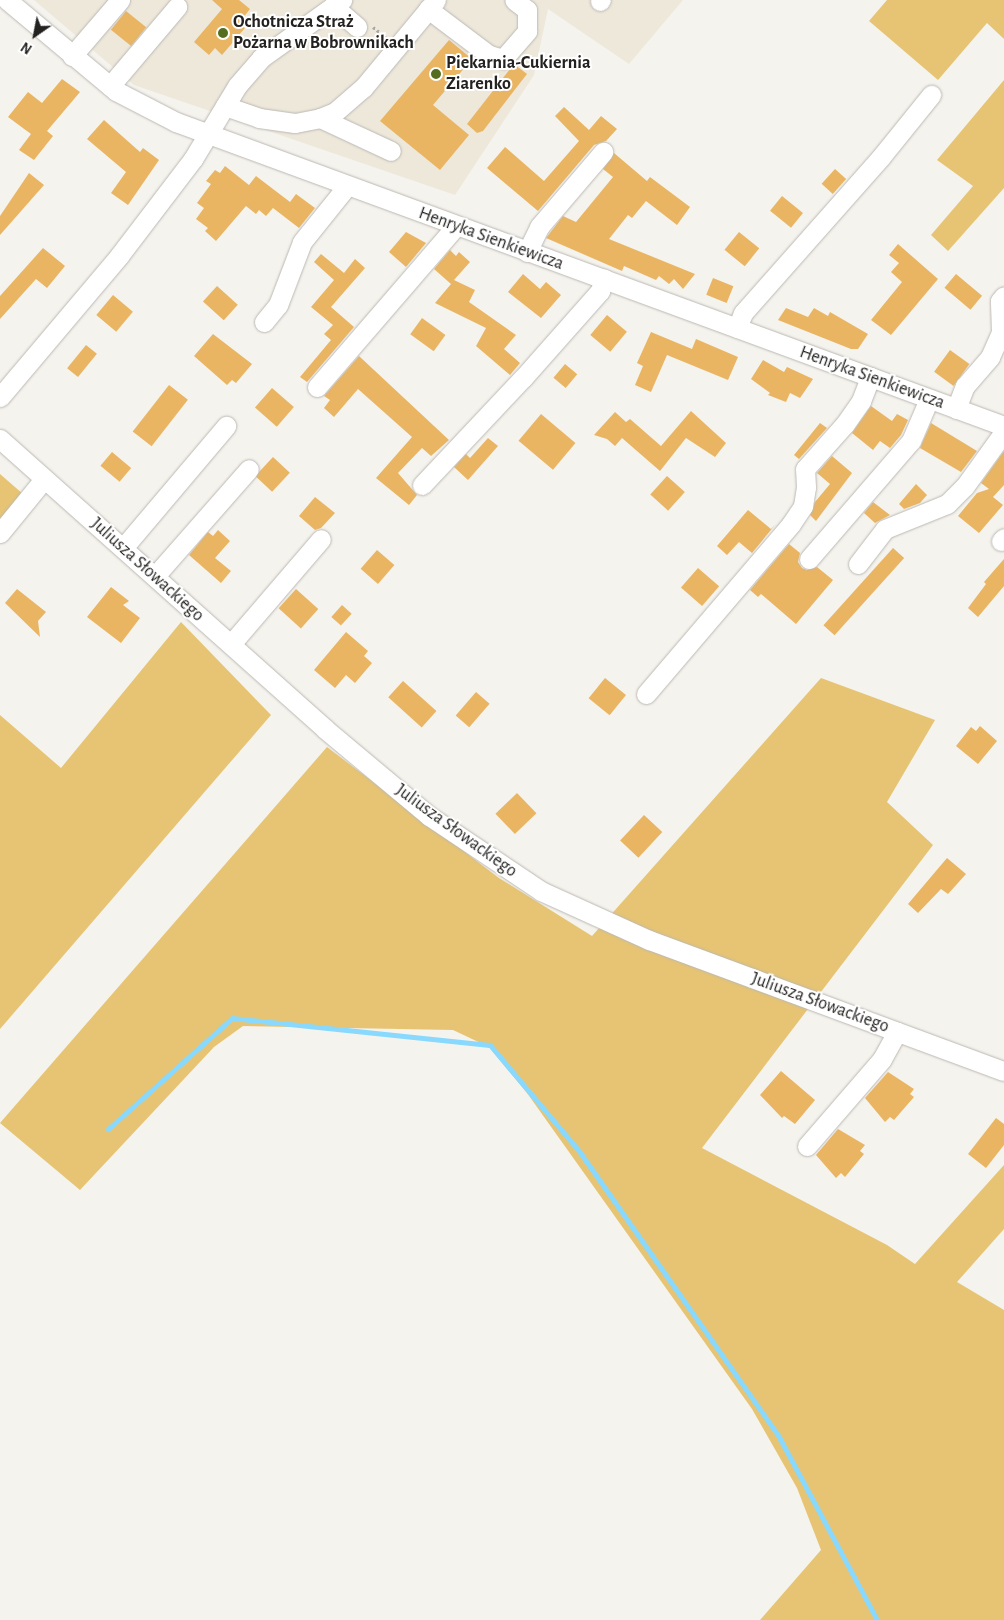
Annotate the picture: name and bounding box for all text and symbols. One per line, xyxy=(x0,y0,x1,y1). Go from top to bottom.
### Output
north arrow xyxy=(10,10,60,60)
place label: Ochotnicza Straż Pożarna w Bobrownikach xyxy=(233,12,414,54)
marker: Ochotnicza Straż Pożarna w Bobrownikach xyxy=(217,27,229,39)
text: N xyxy=(19,39,35,56)
place label: Piekarnia-Cukiernia Ziarenko xyxy=(446,53,591,96)
marker: Piekarnia-Cukiernia Ziarenko xyxy=(430,68,442,80)
street label: Henryka Sienkiewicza xyxy=(416,203,566,275)
street label: Henryka Sienkiewicza xyxy=(797,342,947,414)
street label: Juliusza Słowackiego xyxy=(86,513,208,627)
street label: Juliusza Słowackiego xyxy=(391,780,521,882)
street label: Juliusza Słowackiego xyxy=(748,968,892,1038)

